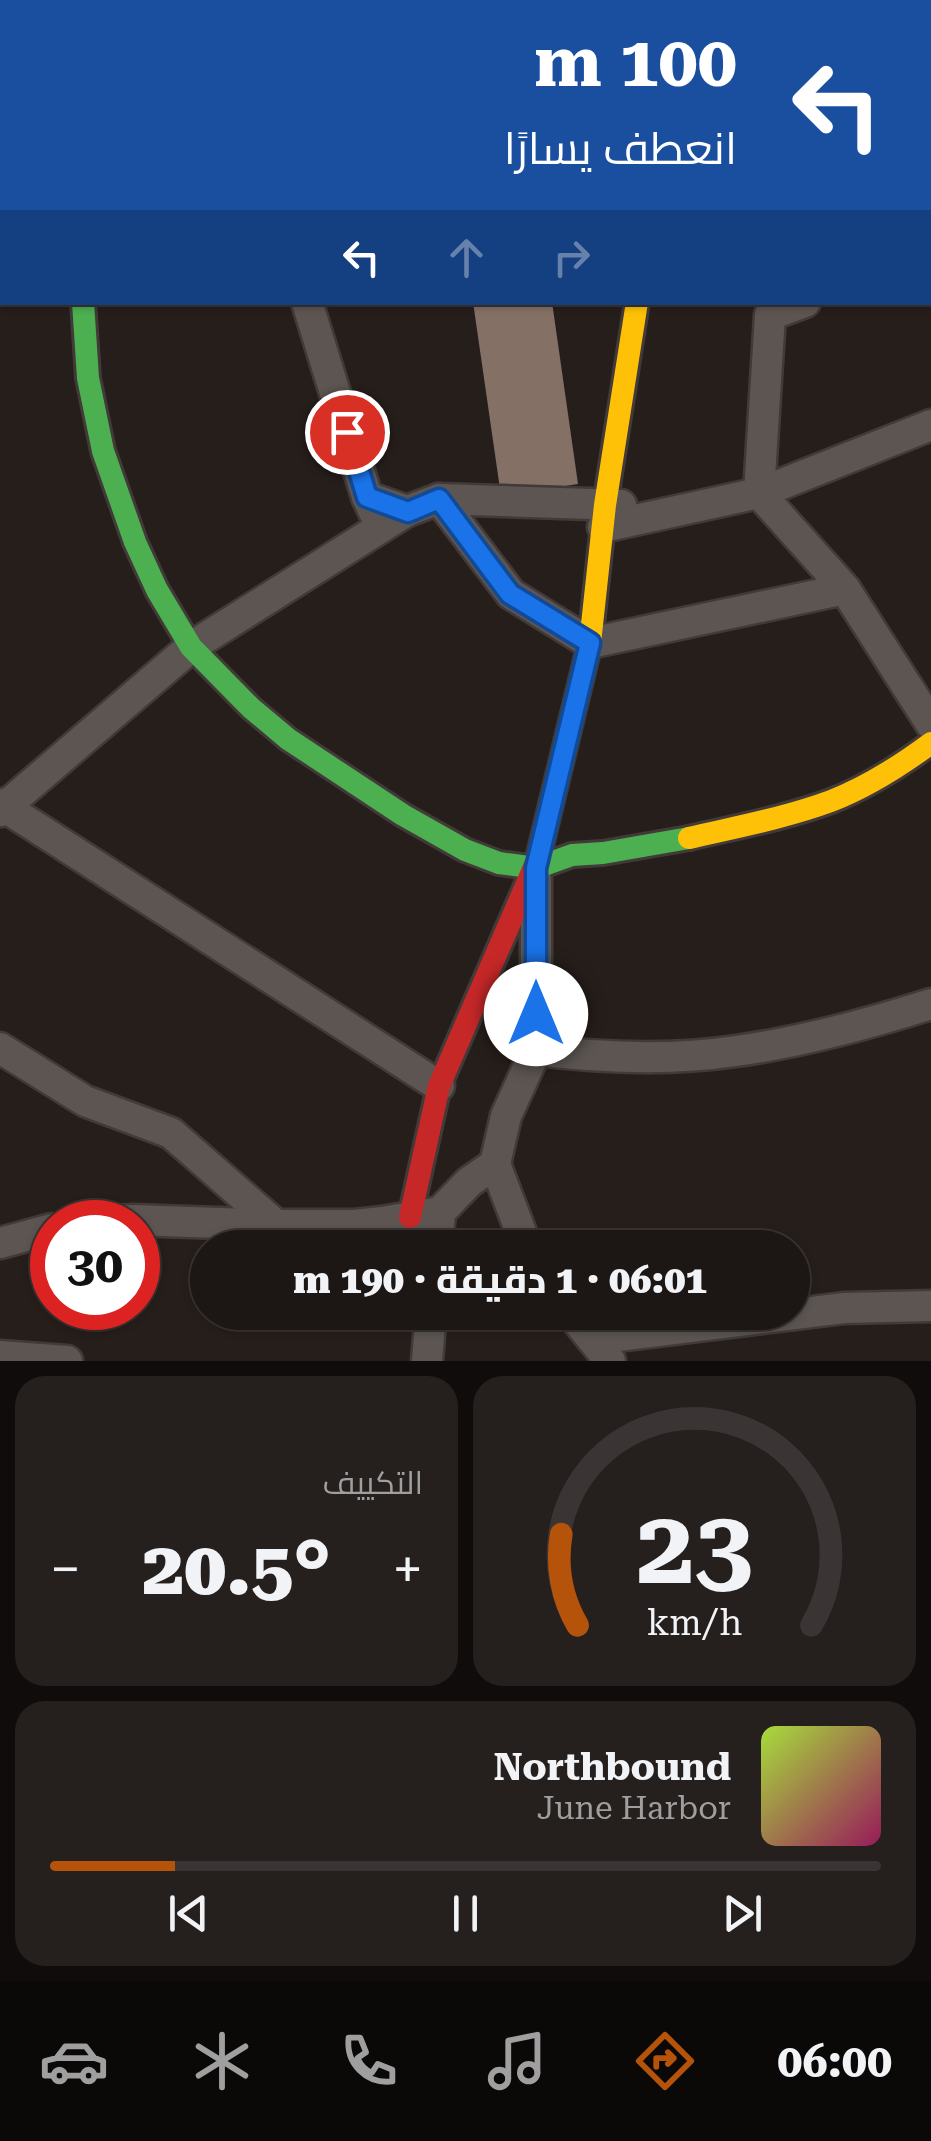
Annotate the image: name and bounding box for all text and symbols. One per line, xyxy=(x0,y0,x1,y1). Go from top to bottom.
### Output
text: 100 m xyxy=(534,21,737,103)
icon: left xyxy=(772,40,902,170)
text: انعطف يسارًا xyxy=(504,122,737,175)
icon: left xyxy=(334,230,389,285)
icon: ahead xyxy=(439,230,494,285)
icon: right xyxy=(544,230,599,285)
pin xyxy=(305,390,390,475)
icon: arrive xyxy=(320,405,375,460)
position arrow xyxy=(484,962,588,1066)
speed limit sign: 30 xyxy=(30,1200,160,1330)
text: 06:01 · 1 دقيقة · 190 m xyxy=(293,1258,707,1302)
text: التكييف xyxy=(323,1464,423,1502)
text: 23 xyxy=(636,1487,753,1608)
text: 20.5° xyxy=(142,1524,331,1612)
text: − xyxy=(50,1537,81,1601)
text: + xyxy=(392,1537,423,1601)
text: km/h xyxy=(647,1602,742,1644)
text: Northbound xyxy=(493,1745,731,1789)
text: June Harbor xyxy=(537,1789,731,1827)
icon: previous xyxy=(161,1886,216,1941)
icon: pause xyxy=(438,1886,493,1941)
icon: next xyxy=(715,1886,770,1941)
icon: car xyxy=(39,2026,109,2096)
icon: climate xyxy=(187,2026,257,2096)
icon: phone xyxy=(334,2026,404,2096)
icon: music xyxy=(482,2026,552,2096)
icon: directions xyxy=(630,2026,700,2096)
text: 06:00 xyxy=(777,2035,892,2088)

